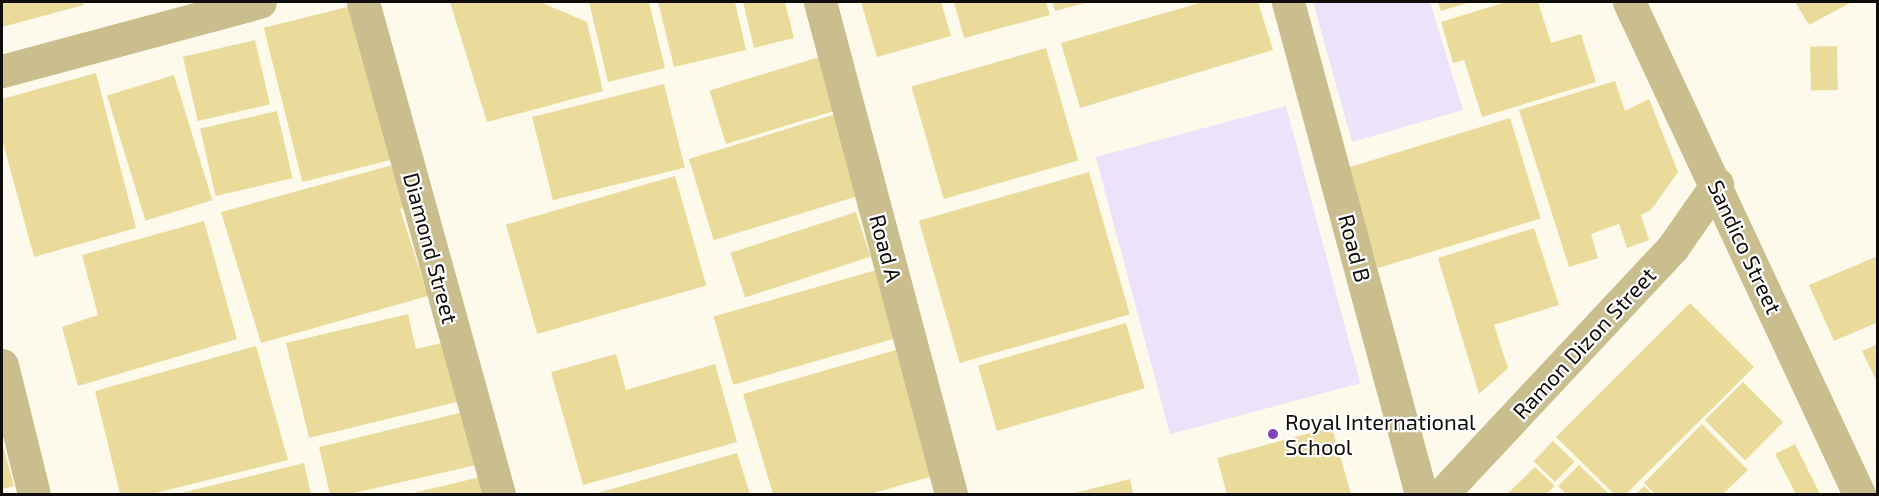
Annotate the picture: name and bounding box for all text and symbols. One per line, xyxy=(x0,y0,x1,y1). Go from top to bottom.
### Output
street label: Diamond Street xyxy=(398,170,464,326)
street label: Sandico Street xyxy=(1703,176,1787,318)
street label: Road A xyxy=(864,211,908,285)
street label: Road B xyxy=(1333,211,1377,285)
street label: Ramon Dizon Street xyxy=(1507,262,1661,424)
place label: Royal International School xyxy=(1285,408,1476,460)
marker: Royal International School xyxy=(1266,427,1280,441)

